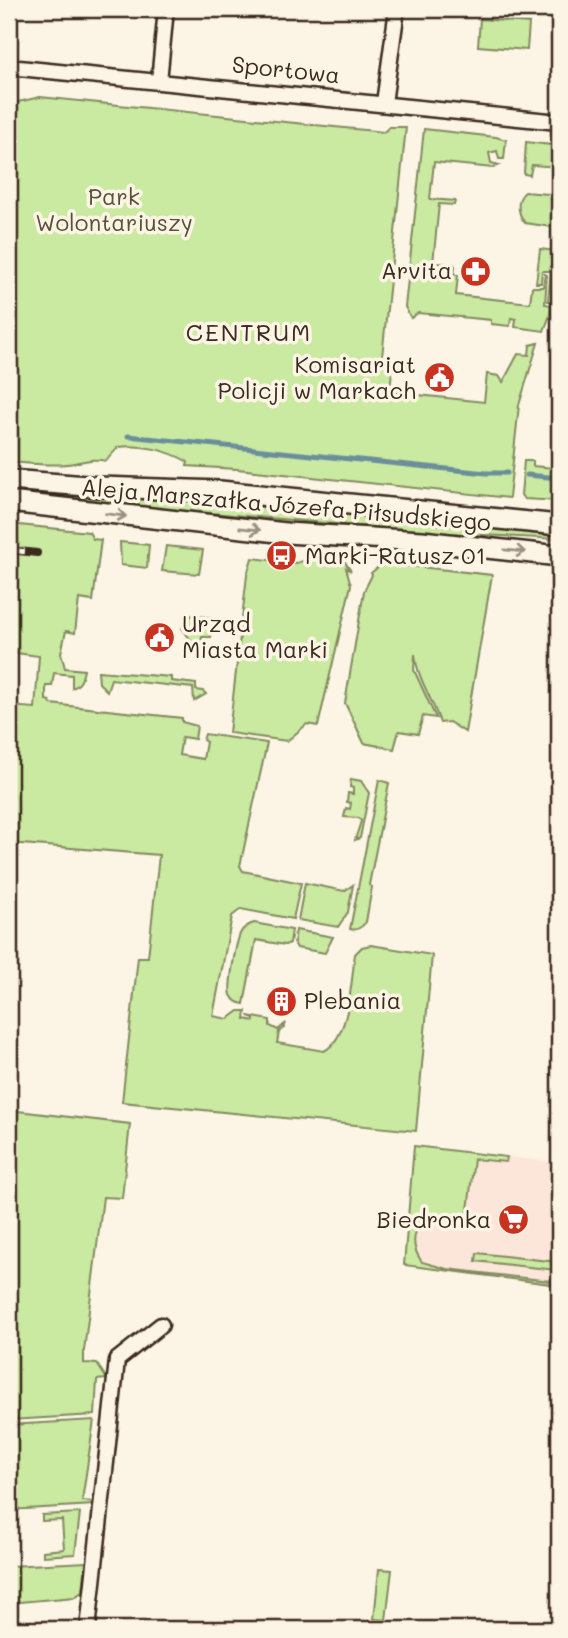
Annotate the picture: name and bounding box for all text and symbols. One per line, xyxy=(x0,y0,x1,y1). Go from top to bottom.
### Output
street label: Sportowa xyxy=(231,48,342,90)
park label: Park Wolontariuszy xyxy=(35,181,193,237)
pharmacy icon: Arvita xyxy=(458,254,492,288)
place label: Arvita xyxy=(381,255,452,285)
district label: CENTRUM xyxy=(186,316,312,347)
place label: Komisariat Policji w Markach xyxy=(217,349,416,405)
public building icon: Komisariat Policji w Markach xyxy=(422,361,456,395)
street label: Aleja Marszałka Józefa Piłsudskiego xyxy=(80,471,492,537)
one-way arrow xyxy=(104,509,127,522)
one-way arrow xyxy=(238,523,260,536)
bus stop icon: Marki-Ratusz 01 xyxy=(265,539,299,573)
place label: Marki-Ratusz 01 xyxy=(305,540,486,570)
one-way arrow xyxy=(503,544,526,557)
place label: Urząd Miasta Marki xyxy=(182,608,328,664)
public building icon: Urząd Miasta Marki xyxy=(142,620,176,654)
building icon: Plebania xyxy=(264,984,298,1018)
place label: Plebania xyxy=(304,985,401,1015)
supermarket icon: Biedronka xyxy=(497,1203,531,1237)
place label: Biedronka xyxy=(376,1204,491,1234)

